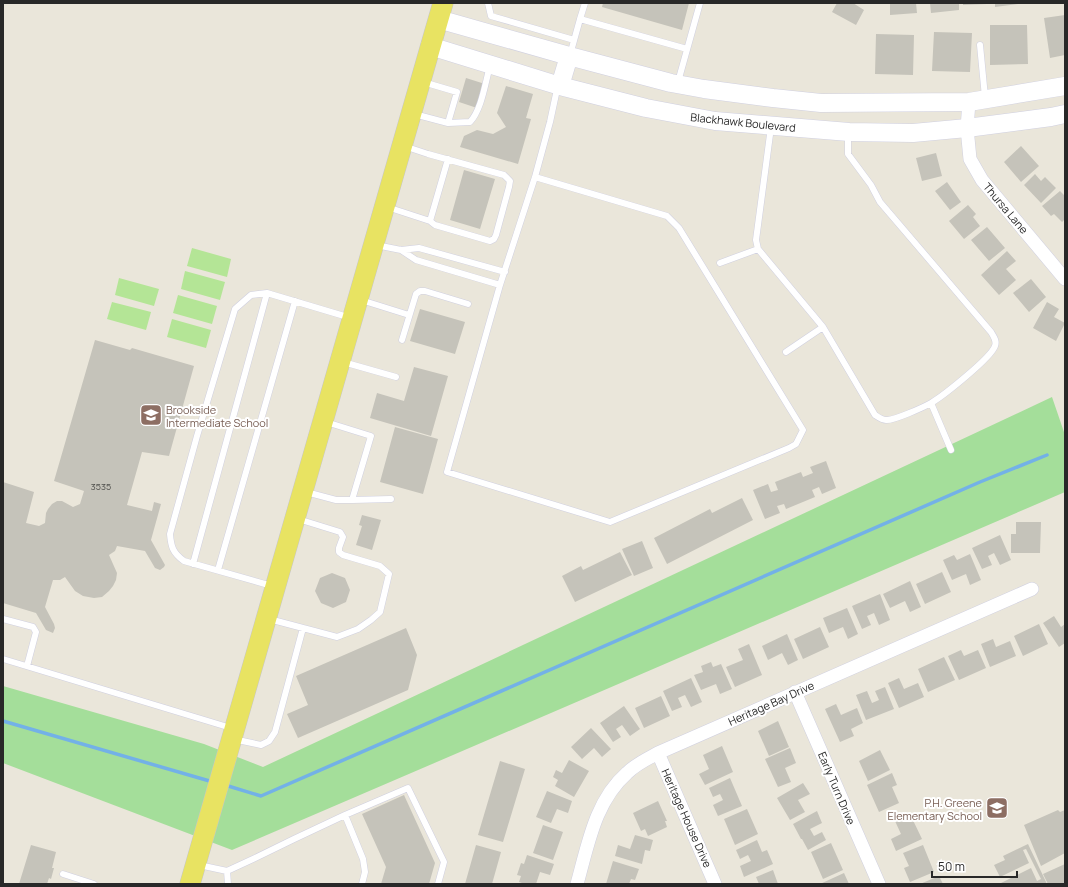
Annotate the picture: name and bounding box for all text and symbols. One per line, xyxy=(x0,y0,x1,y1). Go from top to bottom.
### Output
street label: Blackhawk Boulevard xyxy=(690,109,796,135)
street label: Thursa Lane xyxy=(980,179,1032,237)
school or university icon: Brookside Intermediate School xyxy=(138,402,164,428)
place label: Brookside Intermediate School xyxy=(166,402,268,430)
house number: 3535 xyxy=(91,480,111,493)
street label: Heritage Bay Drive xyxy=(726,677,817,729)
street label: Early Turn Drive xyxy=(815,749,859,827)
street label: Heritage House Drive xyxy=(658,766,716,870)
place label: P.H. Greene Elementary School xyxy=(887,795,983,823)
school or university icon: P.H. Greene Elementary School xyxy=(984,795,1010,821)
scale bar xyxy=(932,853,1017,879)
text: 50 m xyxy=(938,858,965,875)

